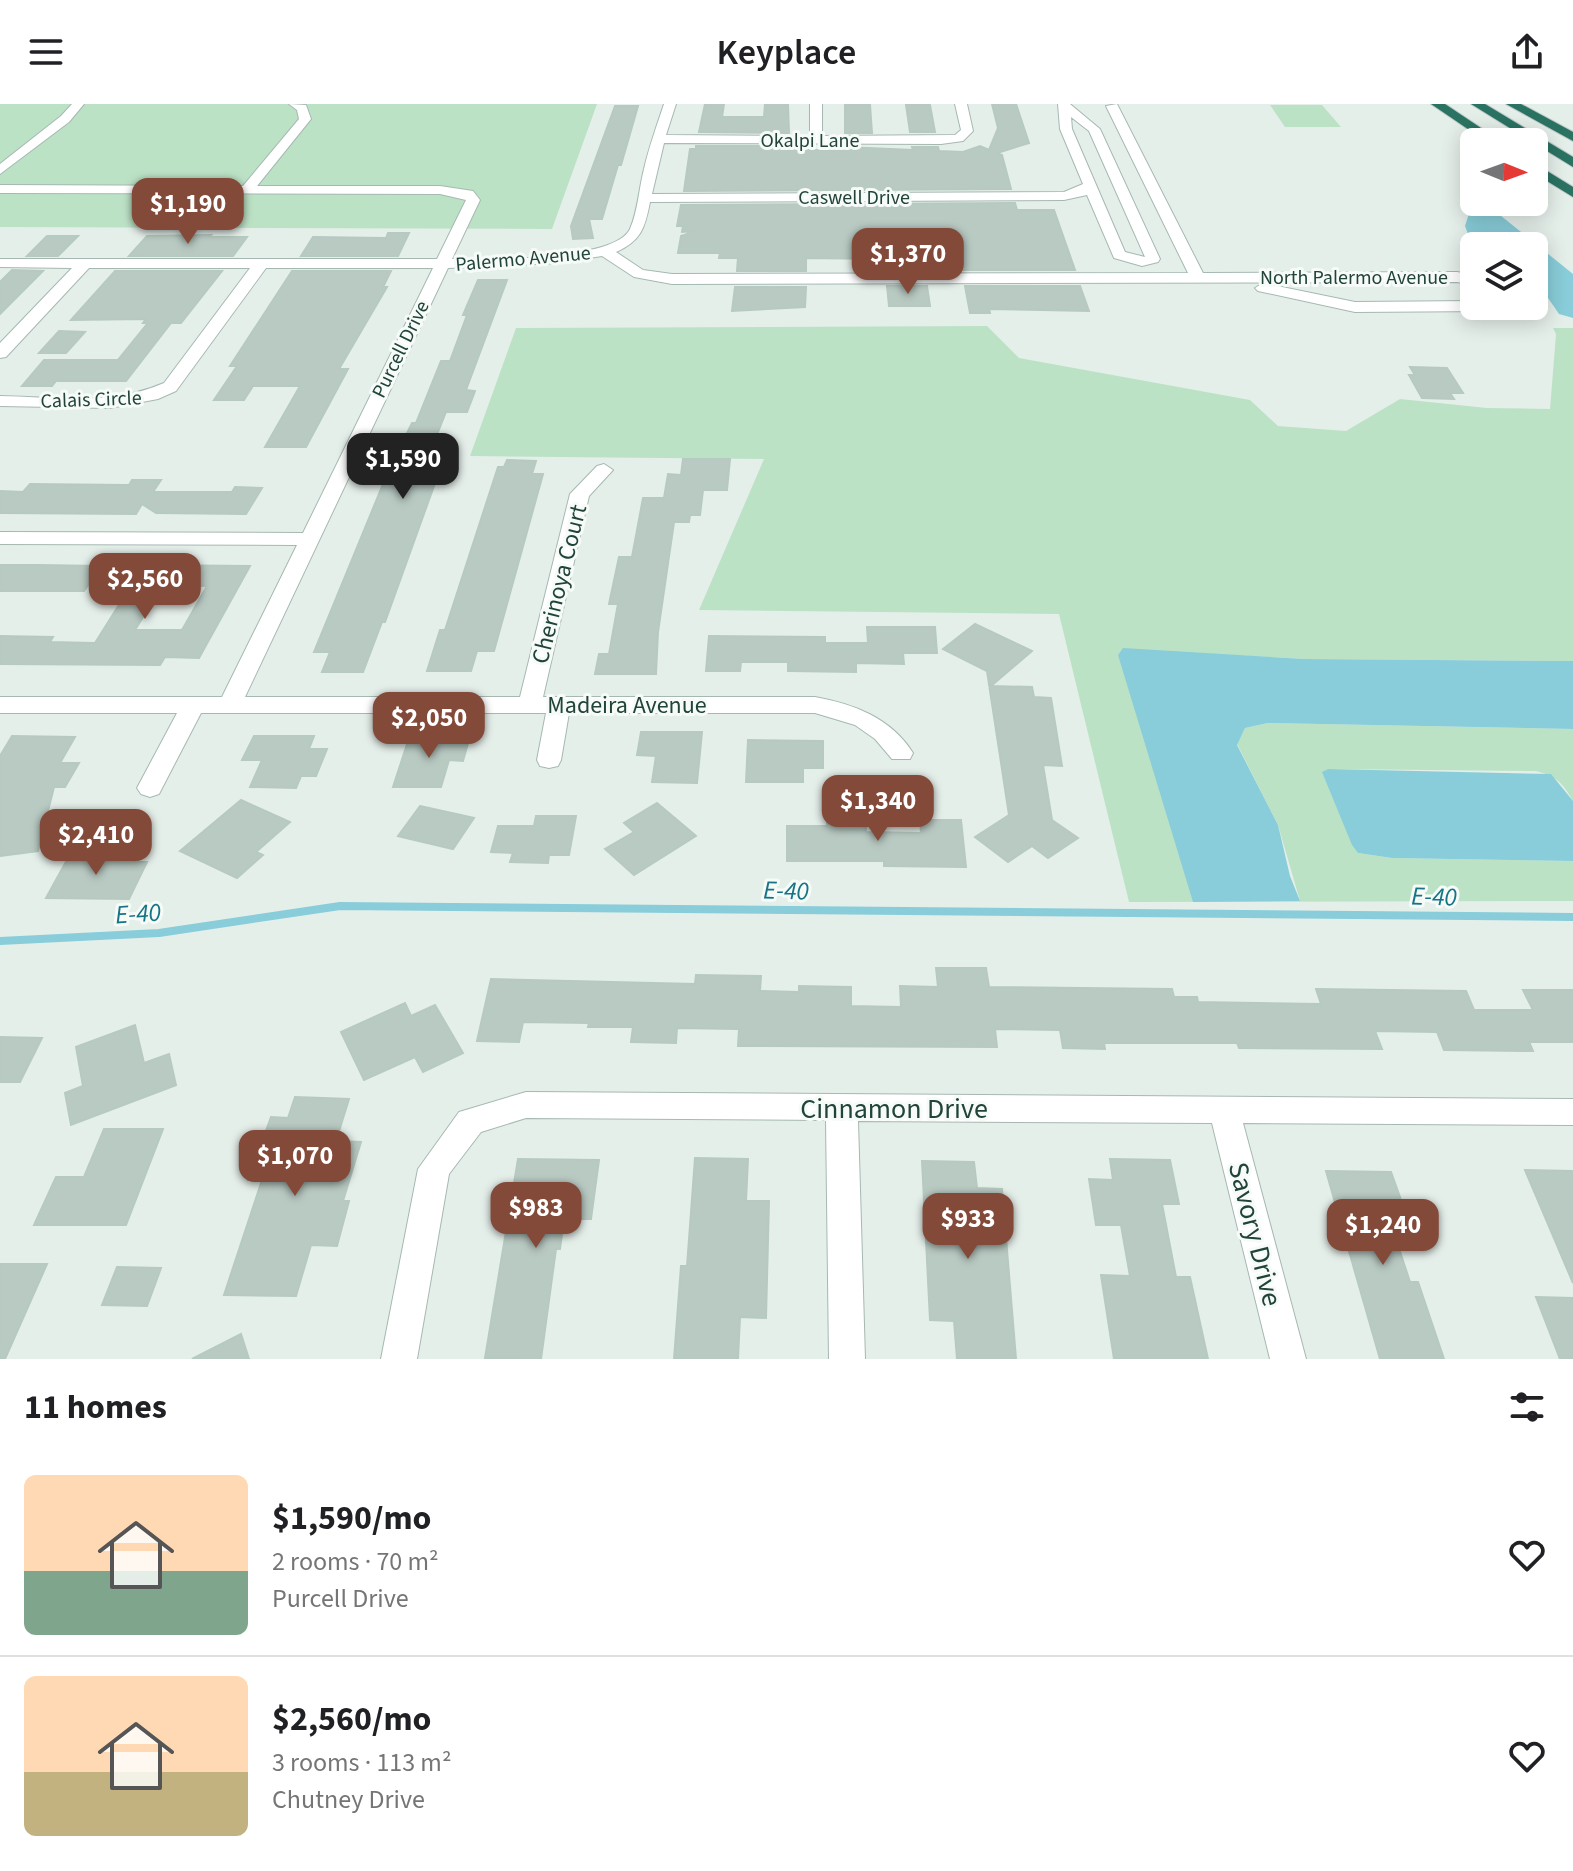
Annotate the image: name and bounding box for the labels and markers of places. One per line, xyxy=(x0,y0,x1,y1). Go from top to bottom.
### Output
pin: $1,190 xyxy=(123,178,253,246)
pin: $1,370 xyxy=(843,228,973,296)
pin: $1,590 xyxy=(338,433,468,501)
pin: $2,560 xyxy=(80,553,210,621)
pin: $2,050 xyxy=(364,692,494,760)
pin: $1,340 xyxy=(813,775,943,843)
pin: $2,410 xyxy=(31,809,161,877)
pin: $1,070 xyxy=(230,1130,360,1198)
pin: $983 xyxy=(489,1182,583,1250)
pin: $933 xyxy=(921,1193,1015,1261)
pin: $1,240 xyxy=(1318,1199,1448,1267)

